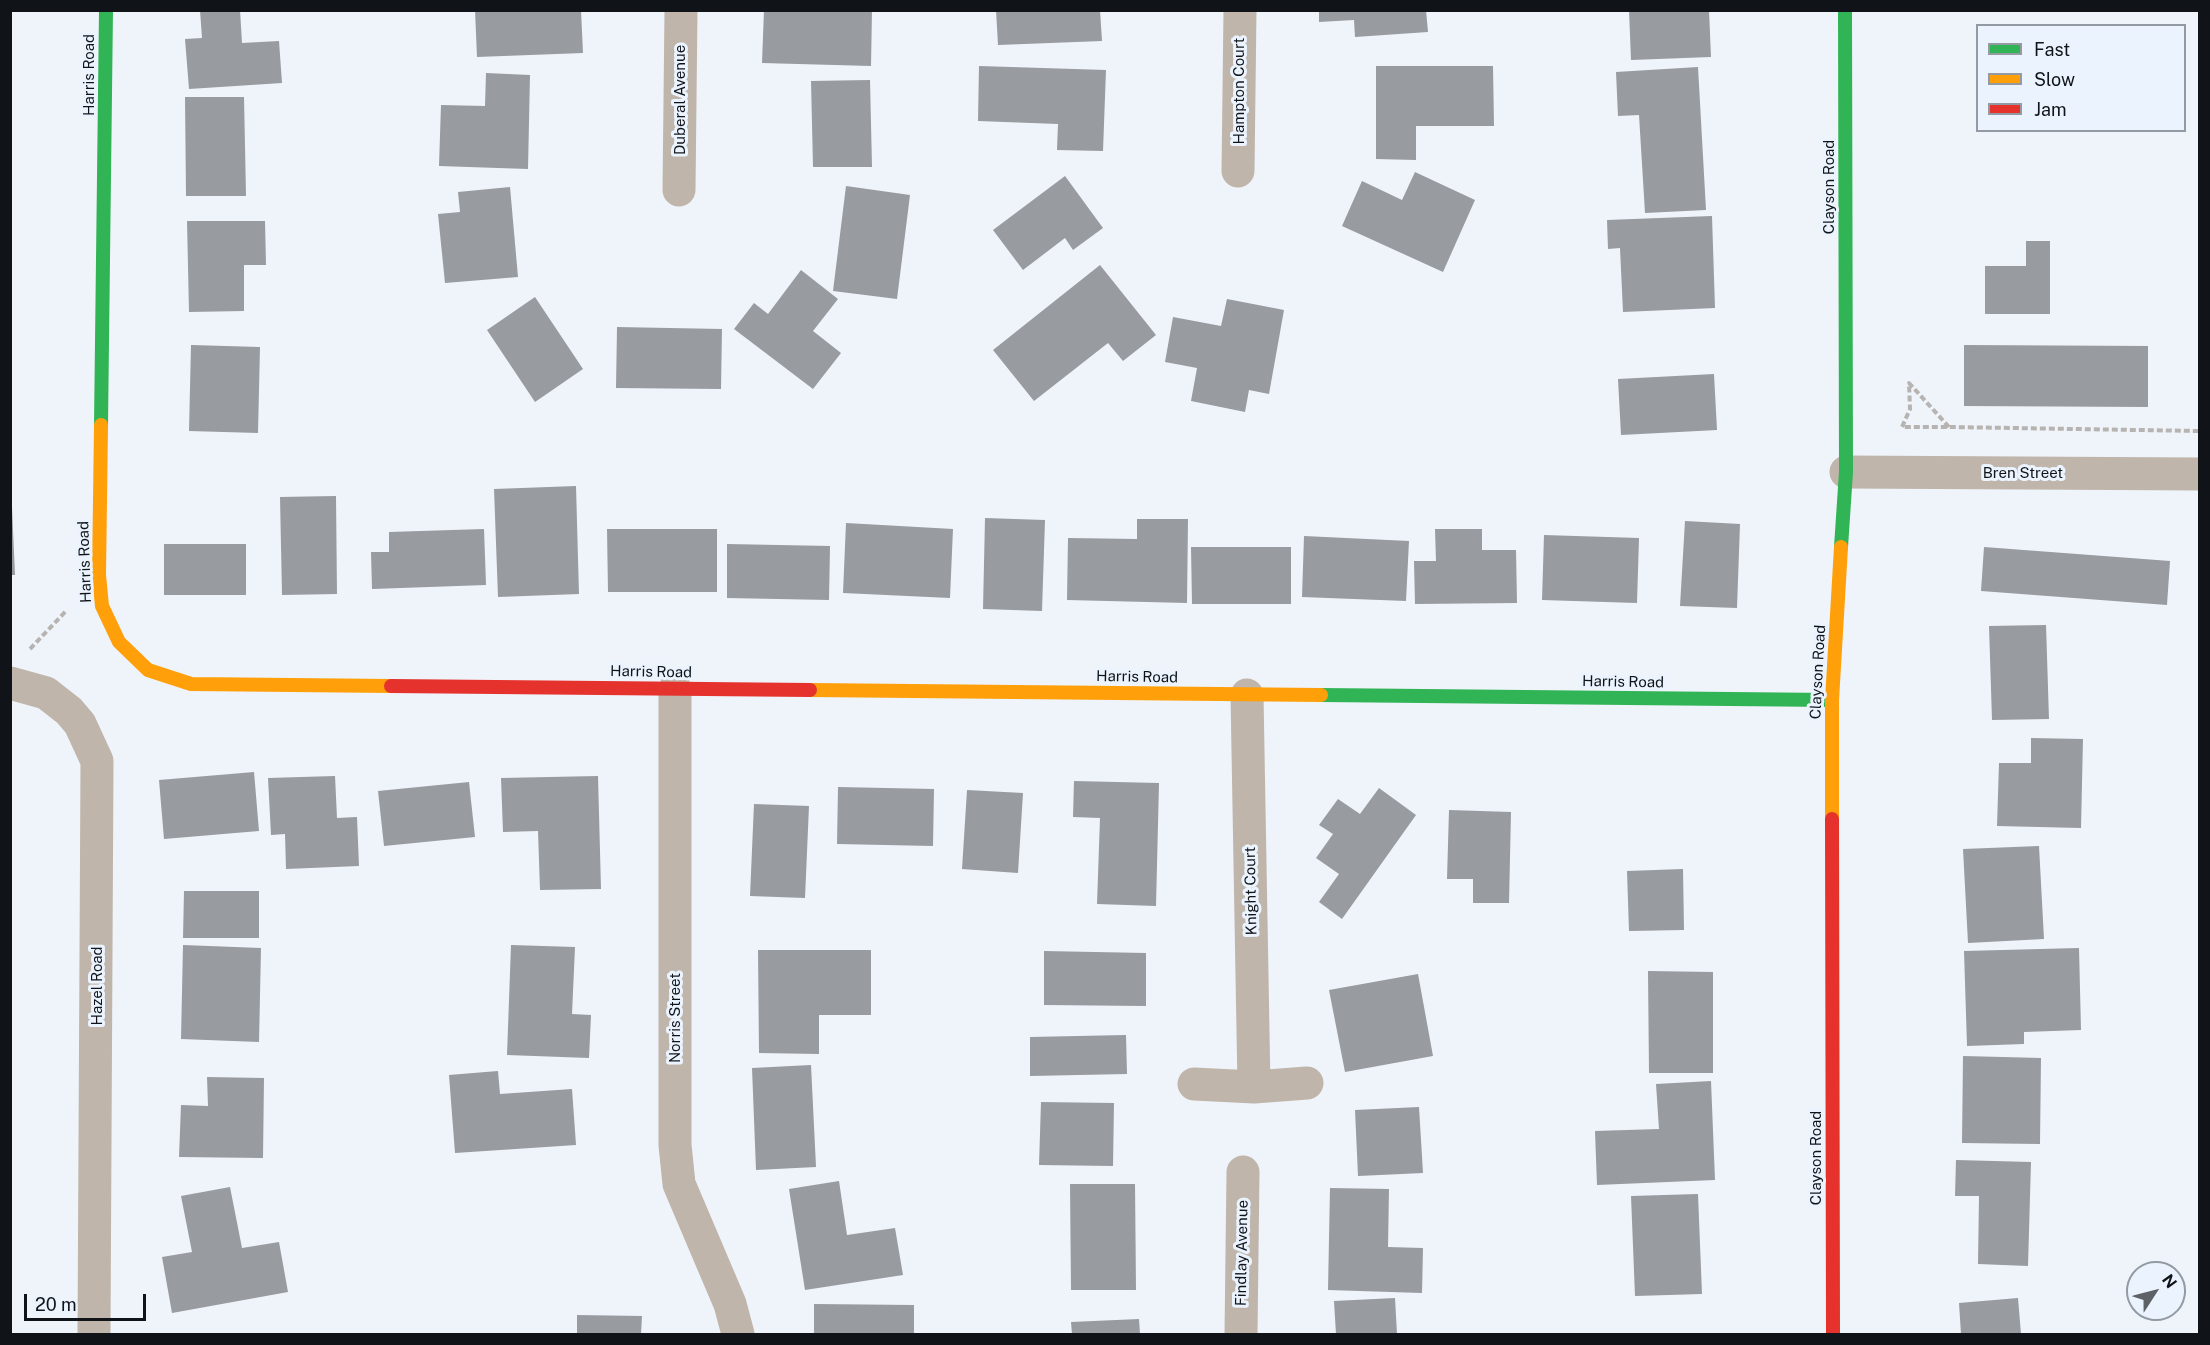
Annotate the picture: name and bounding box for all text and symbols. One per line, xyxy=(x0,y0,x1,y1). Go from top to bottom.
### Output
legend xyxy=(1976,24,2186,132)
street label: Harris Road xyxy=(80,34,98,116)
street label: Hampton Court xyxy=(1230,38,1248,144)
text: Fast xyxy=(2034,39,2070,60)
street label: Duberal Avenue xyxy=(671,45,689,155)
text: Slow xyxy=(2034,69,2075,90)
text: Jam xyxy=(2034,99,2067,120)
street label: Clayson Road xyxy=(1820,140,1838,234)
street label: Bren Street xyxy=(1983,464,2063,482)
street label: Harris Road xyxy=(75,521,95,603)
street label: Clayson Road xyxy=(1807,624,1829,720)
street label: Harris Road xyxy=(610,662,692,682)
street label: Harris Road xyxy=(1096,667,1178,687)
street label: Harris Road xyxy=(1582,672,1664,692)
street label: Knight Court xyxy=(1241,846,1261,936)
street label: Hazel Road xyxy=(88,946,106,1026)
street label: Norris Street xyxy=(666,973,684,1063)
street label: Clayson Road xyxy=(1807,1111,1825,1205)
street label: Findlay Avenue xyxy=(1232,1200,1252,1306)
north arrow xyxy=(2126,1261,2186,1321)
text: N xyxy=(2158,1271,2181,1292)
scale bar xyxy=(27,1282,148,1320)
text: 20 m xyxy=(35,1294,77,1315)

